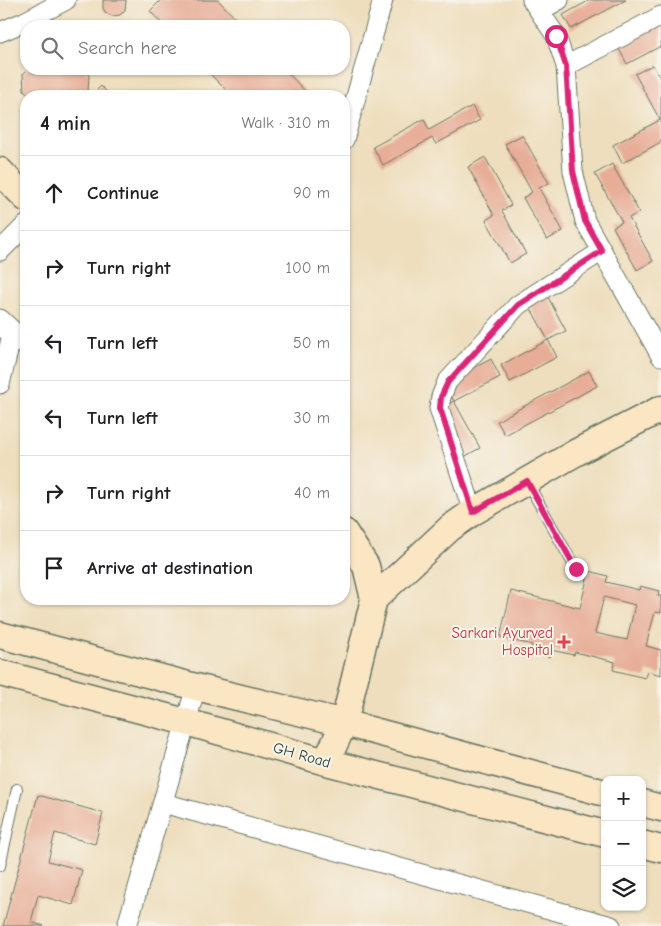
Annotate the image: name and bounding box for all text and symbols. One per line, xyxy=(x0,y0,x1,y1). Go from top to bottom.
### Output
search box xyxy=(20,20,350,75)
route start xyxy=(545,25,568,48)
icon: search xyxy=(38,34,66,62)
text: Search here xyxy=(78,37,177,59)
text: 4 min xyxy=(40,111,91,135)
text: Walk · 310 m xyxy=(241,114,330,132)
icon: ahead xyxy=(40,179,68,207)
text: Continue xyxy=(87,182,159,204)
text: 90 m xyxy=(293,184,330,202)
icon: right xyxy=(40,254,68,282)
text: Turn right xyxy=(87,257,171,279)
text: 100 m xyxy=(286,259,330,277)
icon: left xyxy=(40,329,68,357)
text: Turn left xyxy=(87,332,158,354)
text: 50 m xyxy=(293,334,330,352)
icon: left xyxy=(40,404,68,432)
text: Turn left xyxy=(87,407,158,429)
text: 30 m xyxy=(294,409,330,427)
icon: right xyxy=(40,479,68,507)
text: Turn right xyxy=(87,482,171,504)
text: 40 m xyxy=(294,484,330,502)
icon: arrive xyxy=(40,554,68,582)
text: Arrive at destination xyxy=(87,557,253,579)
route end xyxy=(565,558,588,581)
place label: Sarkari Ayurved Hospital xyxy=(451,624,553,659)
marker: Sarkari Ayurved Hospital xyxy=(557,635,571,649)
street label: GH Road xyxy=(271,738,333,772)
map controls xyxy=(601,776,646,911)
button: + xyxy=(601,776,646,821)
button: − xyxy=(601,821,646,866)
button: layers xyxy=(601,866,646,911)

